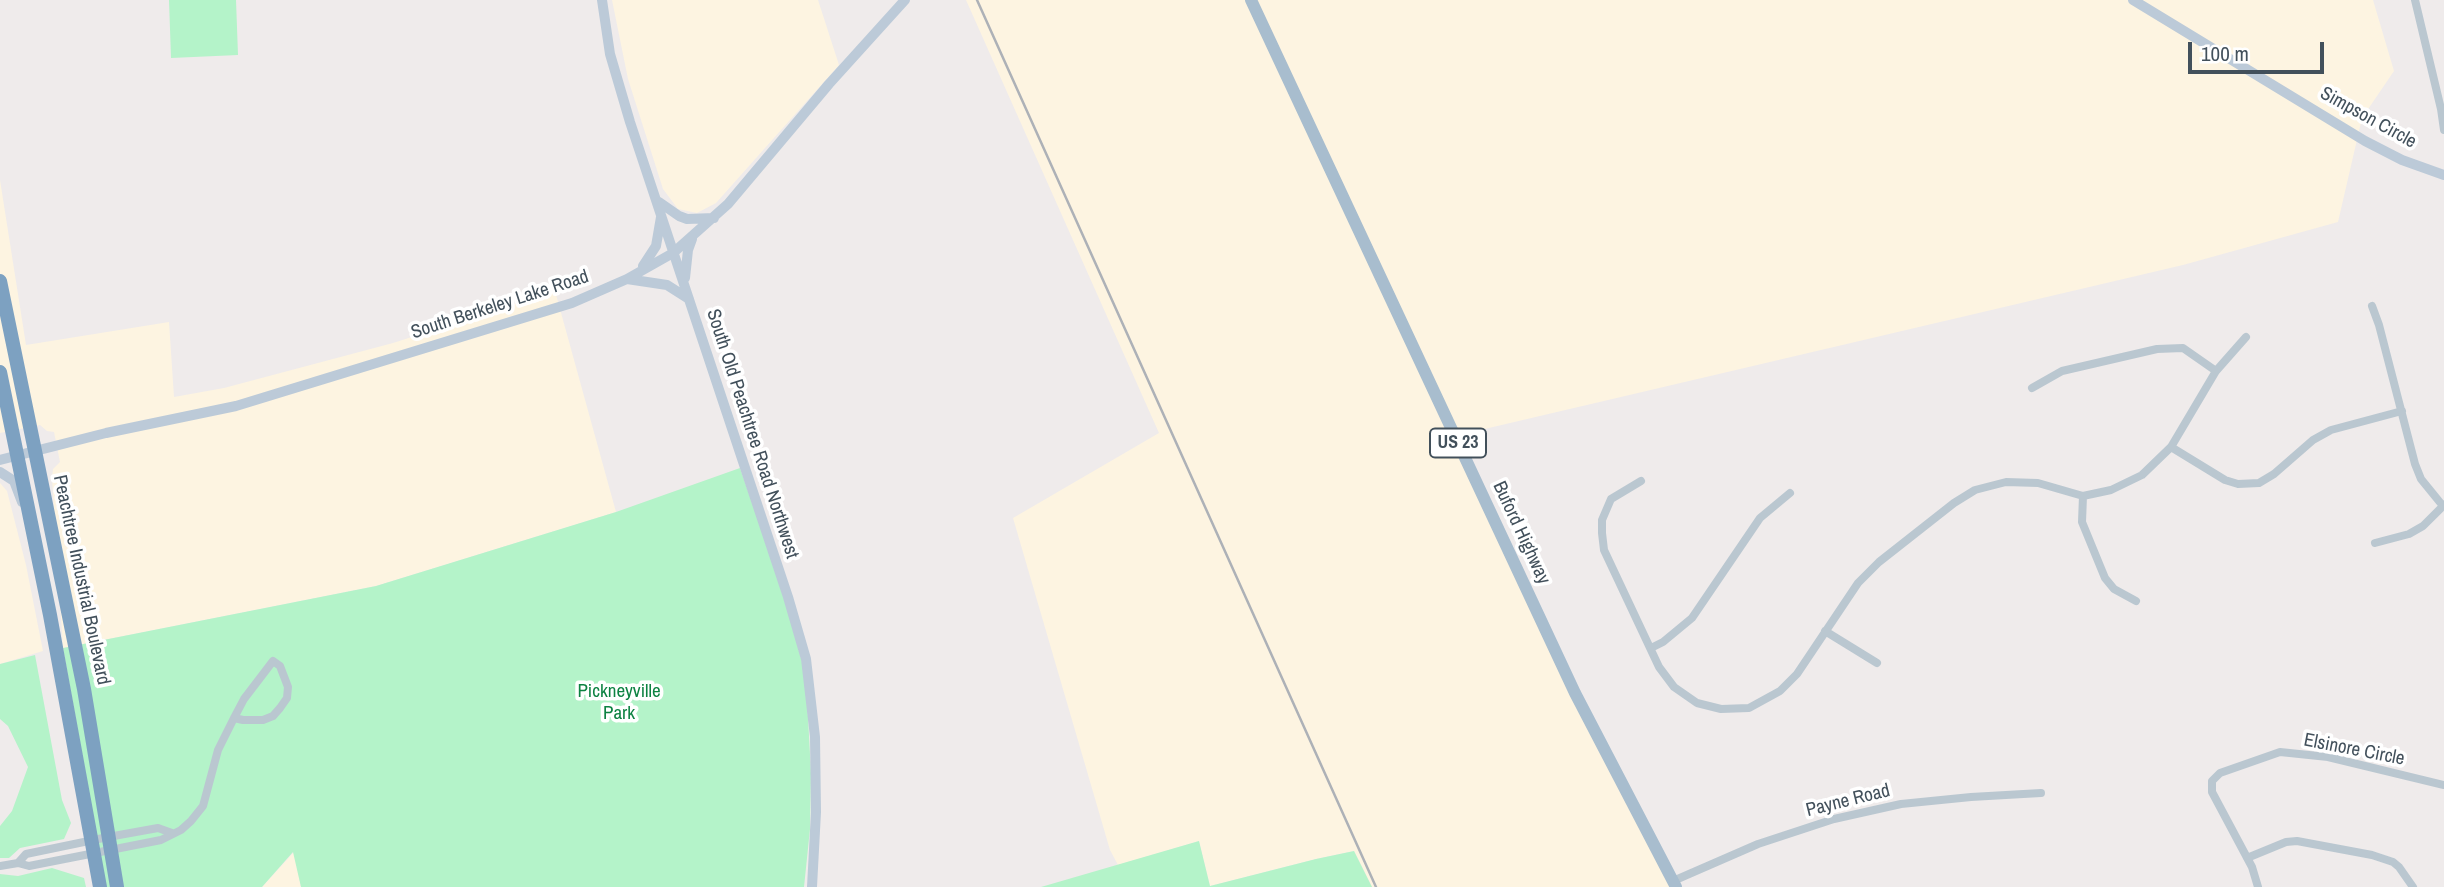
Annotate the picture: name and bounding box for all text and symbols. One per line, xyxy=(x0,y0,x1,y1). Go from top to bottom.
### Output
scale bar xyxy=(2192,28,2328,72)
text: 100 m xyxy=(2201,39,2249,68)
street label: Simpson Circle xyxy=(2316,82,2420,154)
street label: South Berkeley Lake Road xyxy=(408,266,592,344)
street label: South Old Peachtree Road Northwest xyxy=(701,307,803,561)
road number: US 23 xyxy=(1430,428,1486,458)
street label: Peachtree Industrial Boulevard xyxy=(48,473,114,687)
street label: Buford Highway xyxy=(1487,478,1555,588)
park label: Pickneyville Park xyxy=(577,681,661,725)
street label: Elsinore Circle xyxy=(2302,729,2406,771)
street label: Payne Road xyxy=(1804,780,1892,822)

